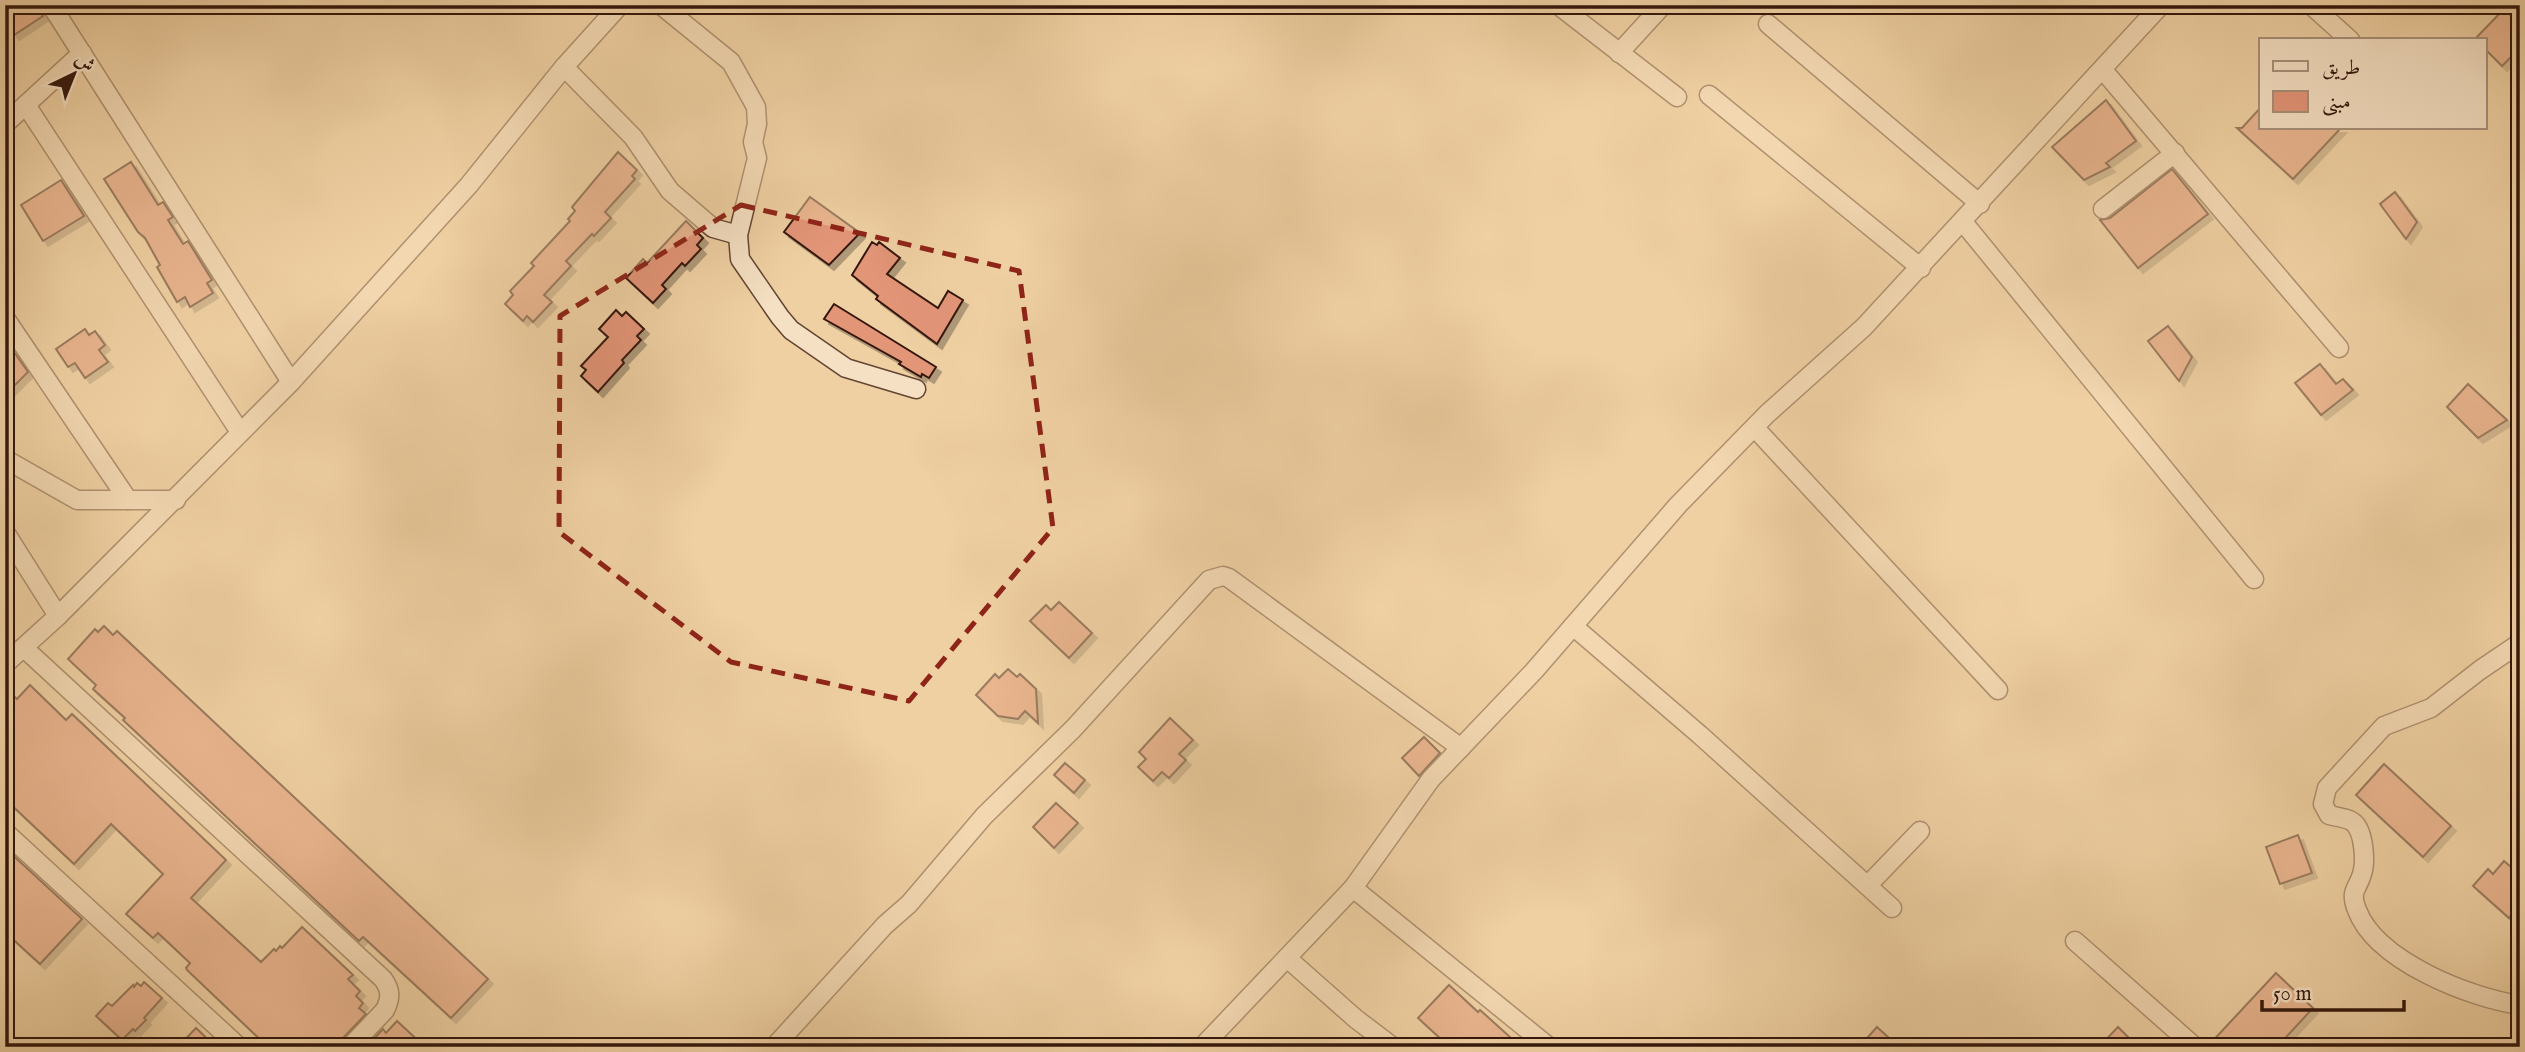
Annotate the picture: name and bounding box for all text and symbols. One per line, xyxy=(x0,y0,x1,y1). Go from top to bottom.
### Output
north arrow xyxy=(38,38,108,108)
legend xyxy=(2259,38,2486,130)
text: ش xyxy=(69,48,99,78)
text: طريق xyxy=(2322,55,2360,82)
text: مبنى xyxy=(2322,89,2351,116)
scale bar xyxy=(2262,968,2404,1012)
text: 50 m xyxy=(2273,981,2312,1008)

